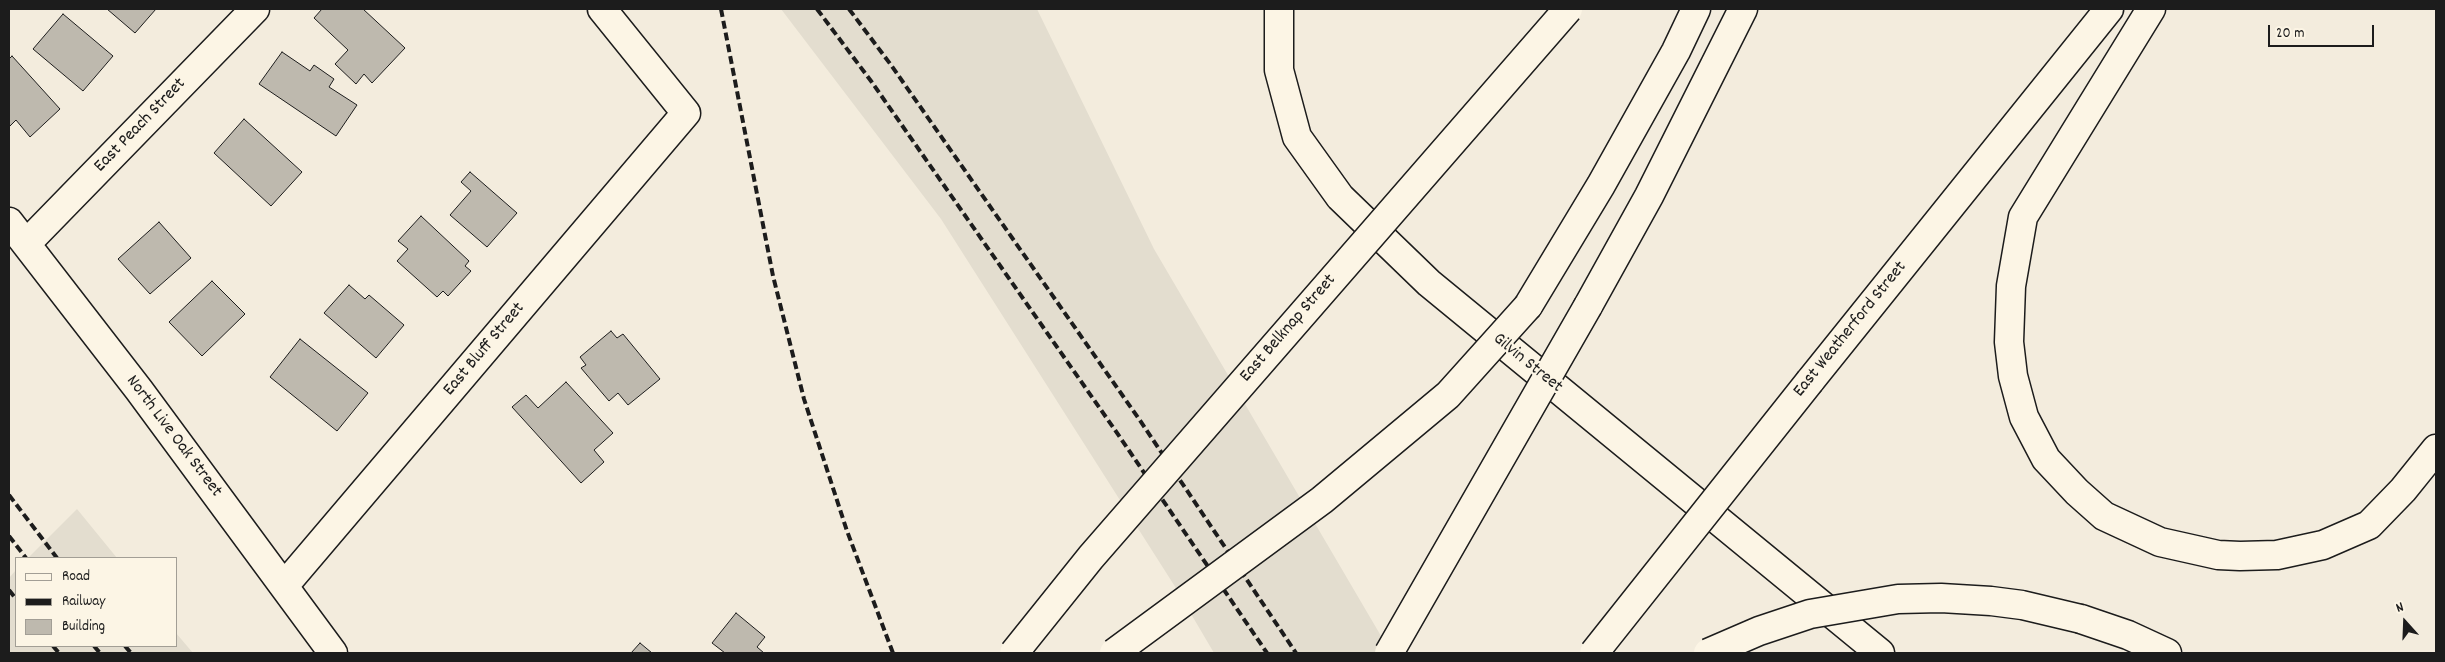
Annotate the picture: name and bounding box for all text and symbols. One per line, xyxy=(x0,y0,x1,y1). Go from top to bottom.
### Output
scale bar xyxy=(2270,15,2376,47)
text: 20 m xyxy=(2276,23,2304,45)
street label: East Peach Street xyxy=(91,74,191,178)
street label: East Weatherford Street xyxy=(1790,258,1912,402)
street label: East Belknap Street xyxy=(1236,271,1342,387)
street label: East Bluff Street xyxy=(440,299,530,401)
street label: Gilvin Street xyxy=(1488,329,1566,399)
street label: North Live Oak Street xyxy=(120,372,226,502)
legend xyxy=(15,557,178,647)
text: Road xyxy=(62,566,90,588)
text: Railway xyxy=(62,591,105,613)
north arrow xyxy=(2380,597,2430,647)
text: N xyxy=(2393,597,2407,618)
text: Building xyxy=(62,616,105,638)

